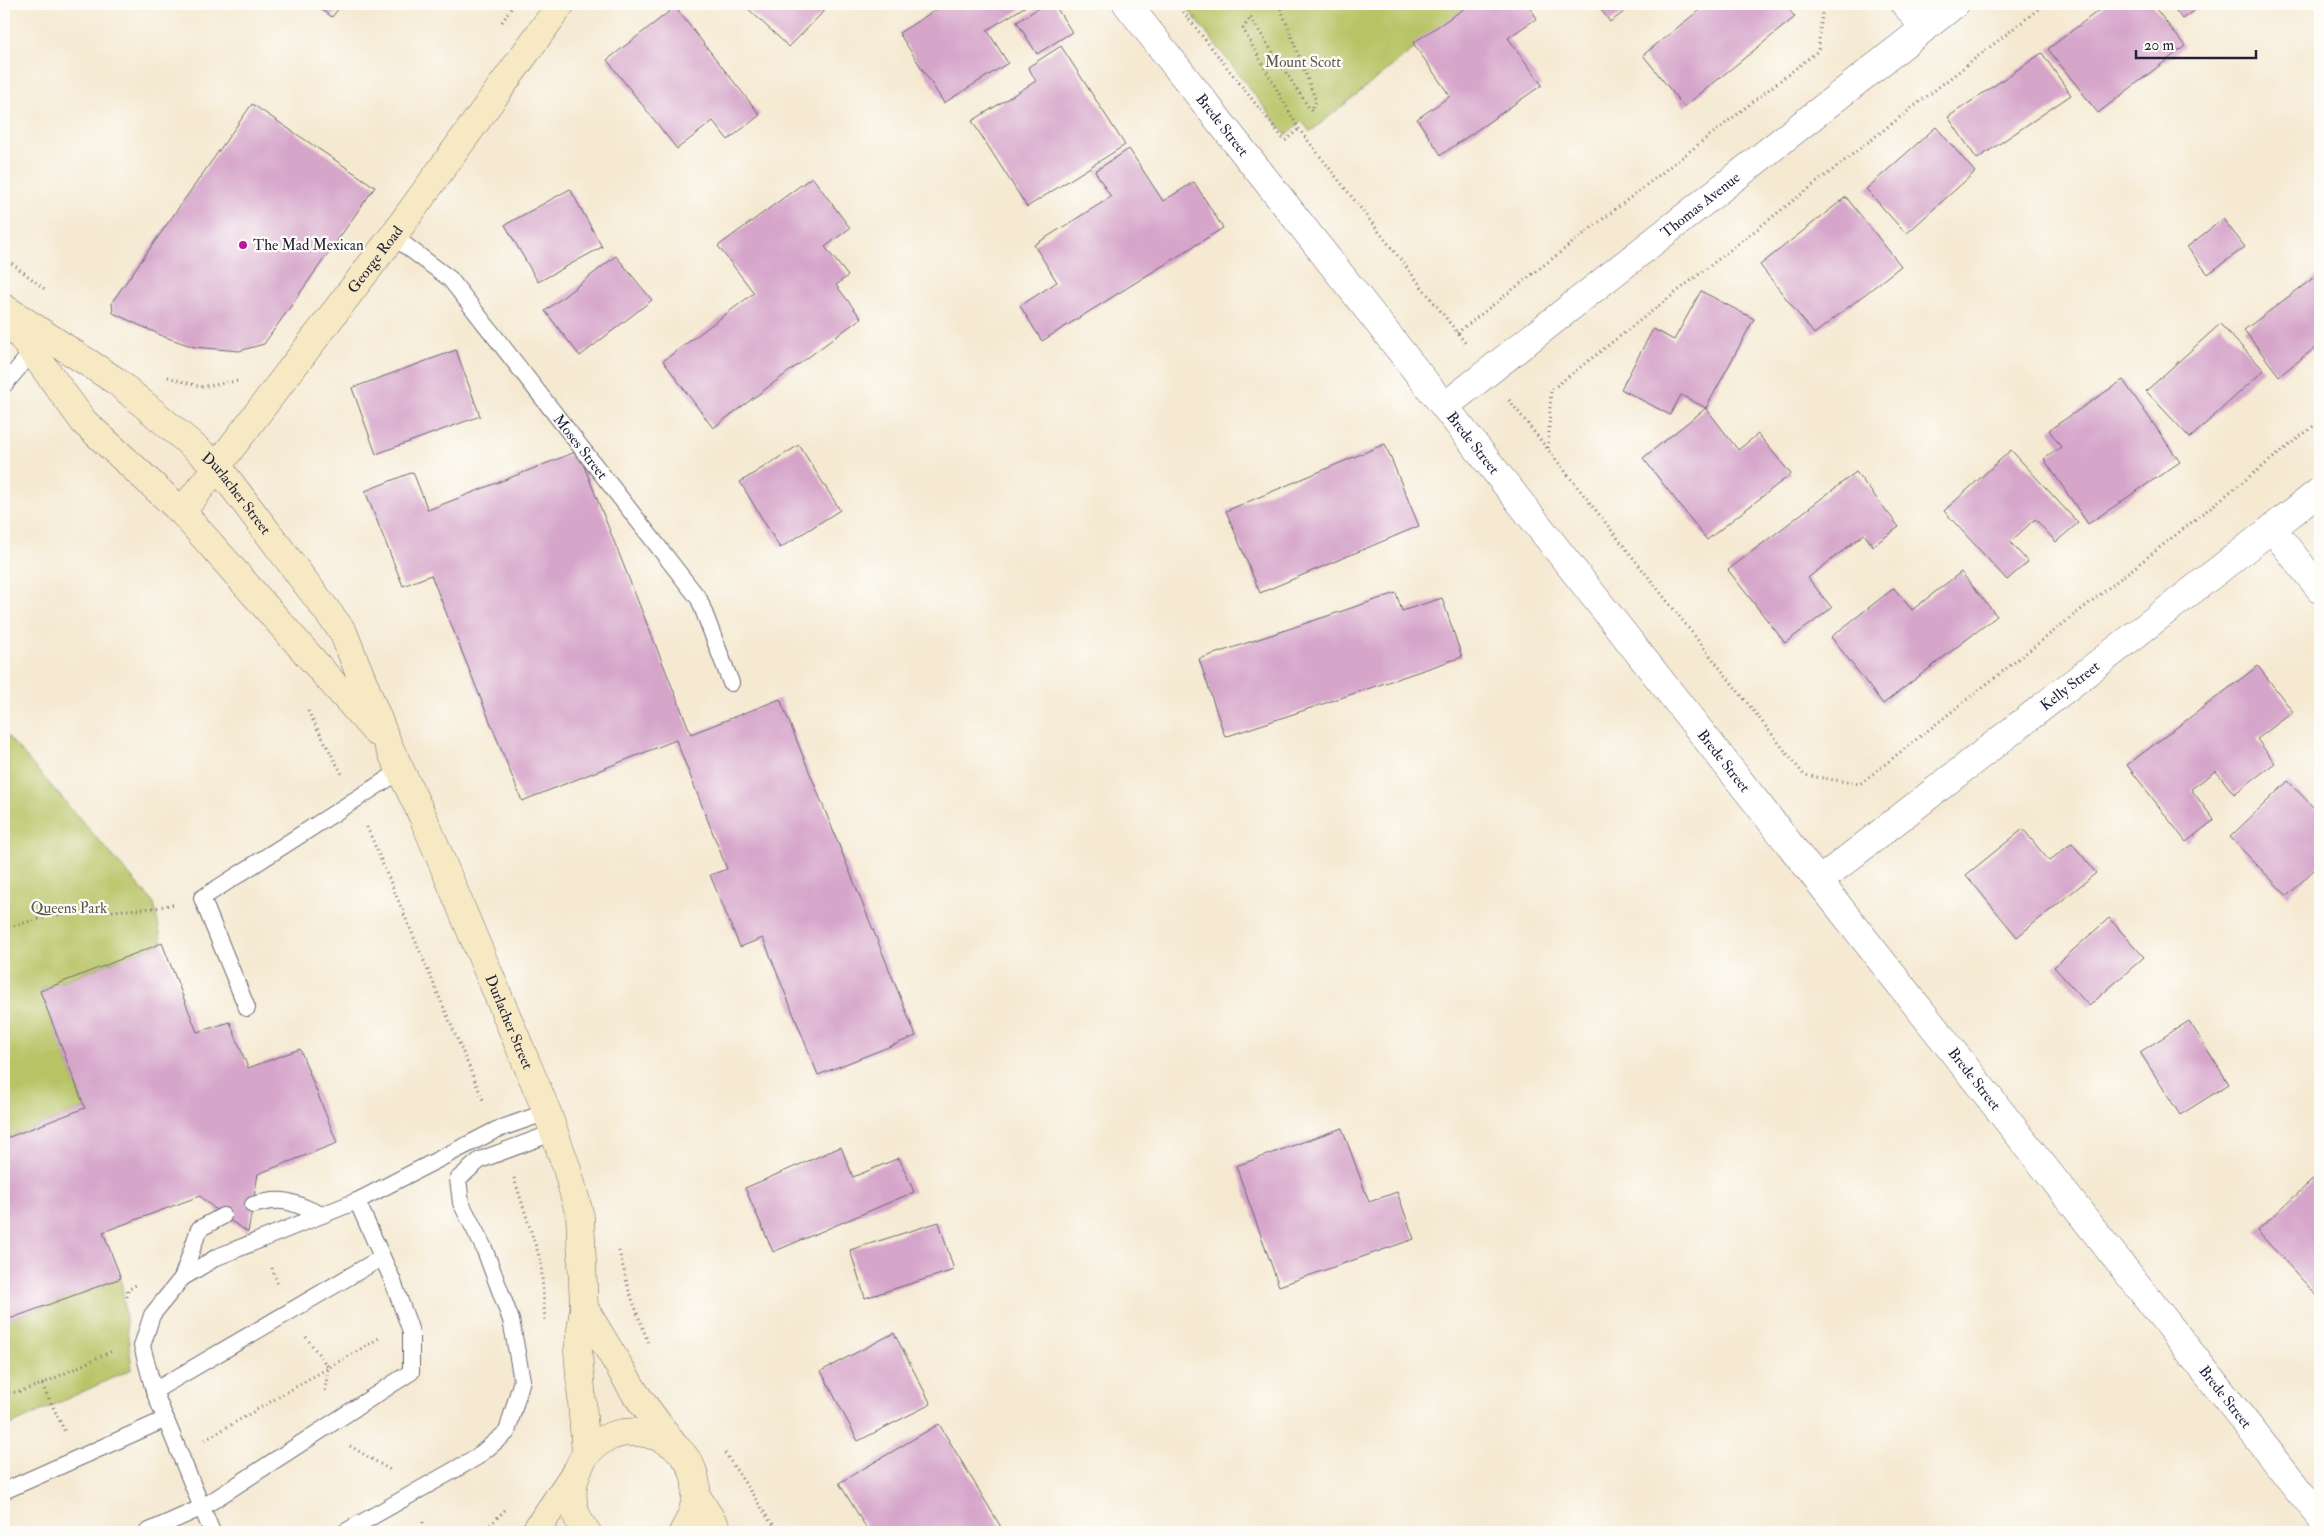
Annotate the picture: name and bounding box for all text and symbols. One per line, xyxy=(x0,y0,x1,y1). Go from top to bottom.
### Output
scale bar xyxy=(2136,28,2256,60)
text: 20 m xyxy=(2144,36,2174,55)
park label: Mount Scott xyxy=(1265,53,1341,72)
street label: Brede Street xyxy=(1192,90,1253,160)
street label: Thomas Avenue xyxy=(1657,168,1744,242)
street label: George Road xyxy=(343,221,407,297)
place label: The Mad Mexican xyxy=(253,236,364,255)
marker: The Mad Mexican xyxy=(237,239,249,251)
street label: Brede Street xyxy=(1443,408,1504,478)
street label: Moses Street xyxy=(549,410,612,483)
street label: Durlacher Street xyxy=(198,448,275,538)
street label: Kelly Street xyxy=(2036,657,2104,715)
street label: Brede Street xyxy=(1693,726,1755,796)
park label: Queens Park xyxy=(31,899,107,918)
street label: Durlacher Street xyxy=(481,972,537,1072)
street label: Brede Street xyxy=(1944,1044,2005,1114)
street label: Brede Street xyxy=(2195,1362,2256,1432)

